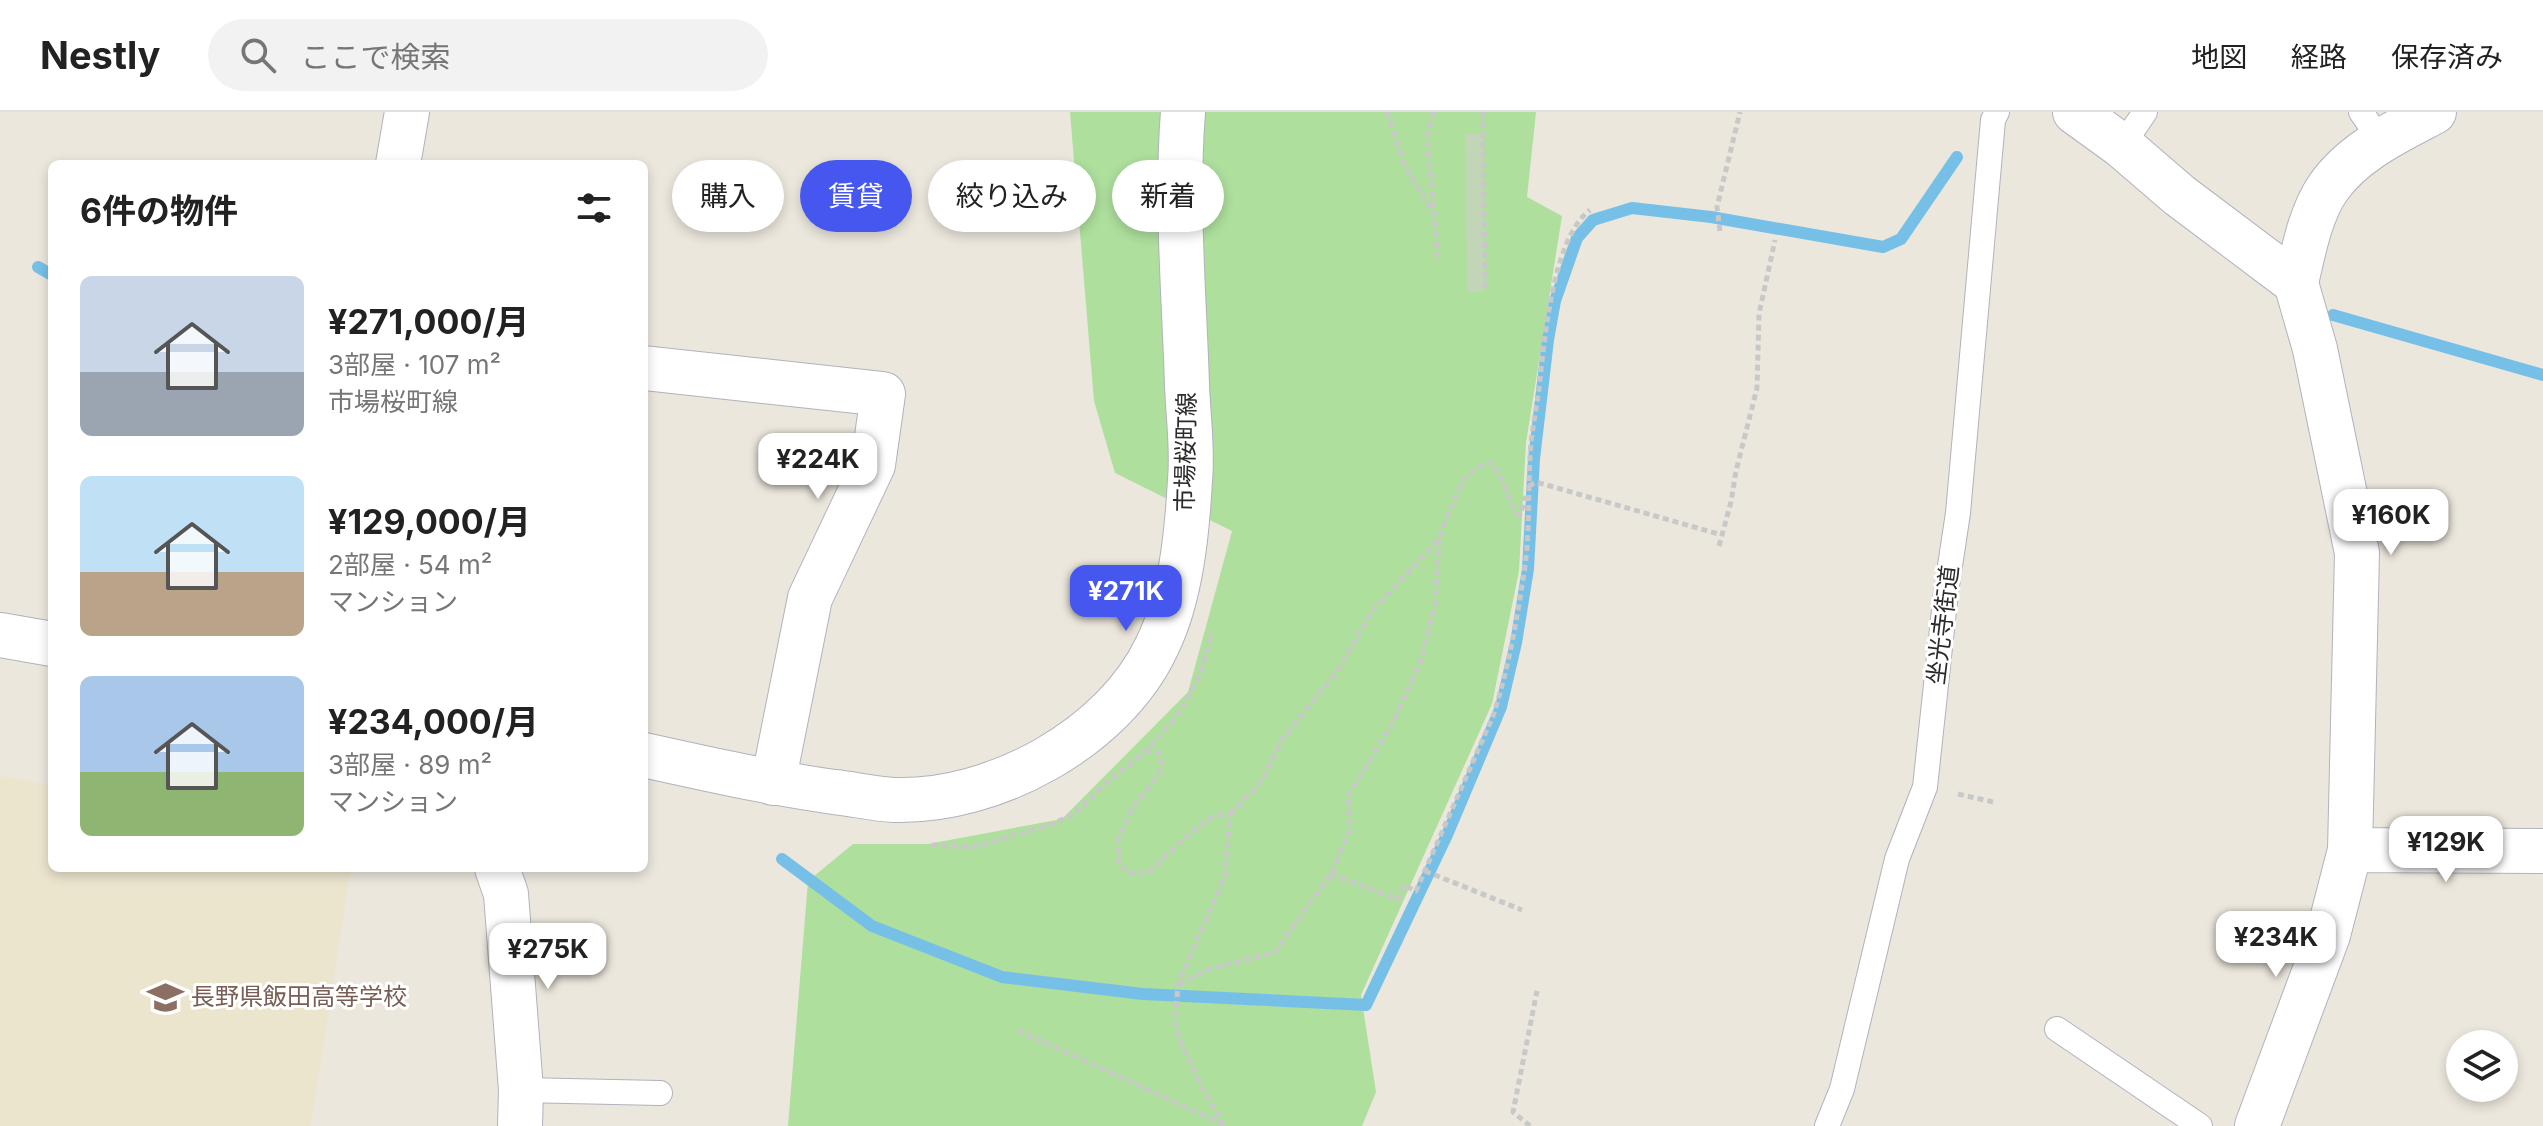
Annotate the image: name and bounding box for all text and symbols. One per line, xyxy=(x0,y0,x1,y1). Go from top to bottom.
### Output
search box xyxy=(208,19,768,91)
text: Nestly xyxy=(40,32,160,78)
icon: search xyxy=(236,33,280,77)
text: ここで検索 xyxy=(300,39,450,75)
text: 地図 xyxy=(2191,40,2247,74)
text: 経路 xyxy=(2291,40,2347,74)
text: 保存済み xyxy=(2391,40,2503,74)
chip: 購入 xyxy=(672,160,784,232)
chip: 賃貸 xyxy=(800,160,912,232)
chip: 絞り込み xyxy=(928,160,1096,232)
chip: 新着 xyxy=(1112,160,1224,232)
icon: filters xyxy=(572,186,616,230)
text: 6件の物件 xyxy=(80,190,238,231)
text: ¥271,000/月 xyxy=(328,301,530,342)
icon: home xyxy=(144,308,240,404)
text: 3部屋 · 107 m² xyxy=(328,349,501,380)
text: 市場桜町線 xyxy=(328,386,458,417)
street label: 市場桜町線 xyxy=(1170,392,1201,512)
pin: ¥224K xyxy=(762,433,874,501)
text: ¥224K xyxy=(776,443,860,474)
pin: ¥160K xyxy=(2335,489,2447,557)
text: ¥160K xyxy=(2351,499,2431,530)
text: ¥129,000/月 xyxy=(328,501,531,542)
icon: home xyxy=(144,508,240,604)
text: 2部屋 · 54 m² xyxy=(328,549,492,580)
street label: 坐光寺街道 xyxy=(1921,564,1964,686)
pin: ¥271K xyxy=(1070,565,1182,633)
text: ¥271K xyxy=(1088,575,1164,606)
text: マンション xyxy=(328,586,458,617)
text: ¥234,000/月 xyxy=(328,701,539,742)
icon: home xyxy=(144,708,240,804)
text: 3部屋 · 89 m² xyxy=(328,749,492,780)
text: マンション xyxy=(328,786,458,817)
pin: ¥129K xyxy=(2390,816,2502,884)
text: ¥129K xyxy=(2407,826,2485,857)
pin: ¥234K xyxy=(2220,911,2332,979)
text: ¥234K xyxy=(2234,921,2318,952)
pin: ¥275K xyxy=(492,923,604,991)
text: ¥275K xyxy=(507,933,589,964)
school or university icon: 長野県飯田高等学校 xyxy=(146,978,184,1016)
place label: 長野県飯田高等学校 xyxy=(191,982,407,1011)
map controls xyxy=(2446,1030,2518,1102)
button: layers xyxy=(2446,1030,2518,1102)

